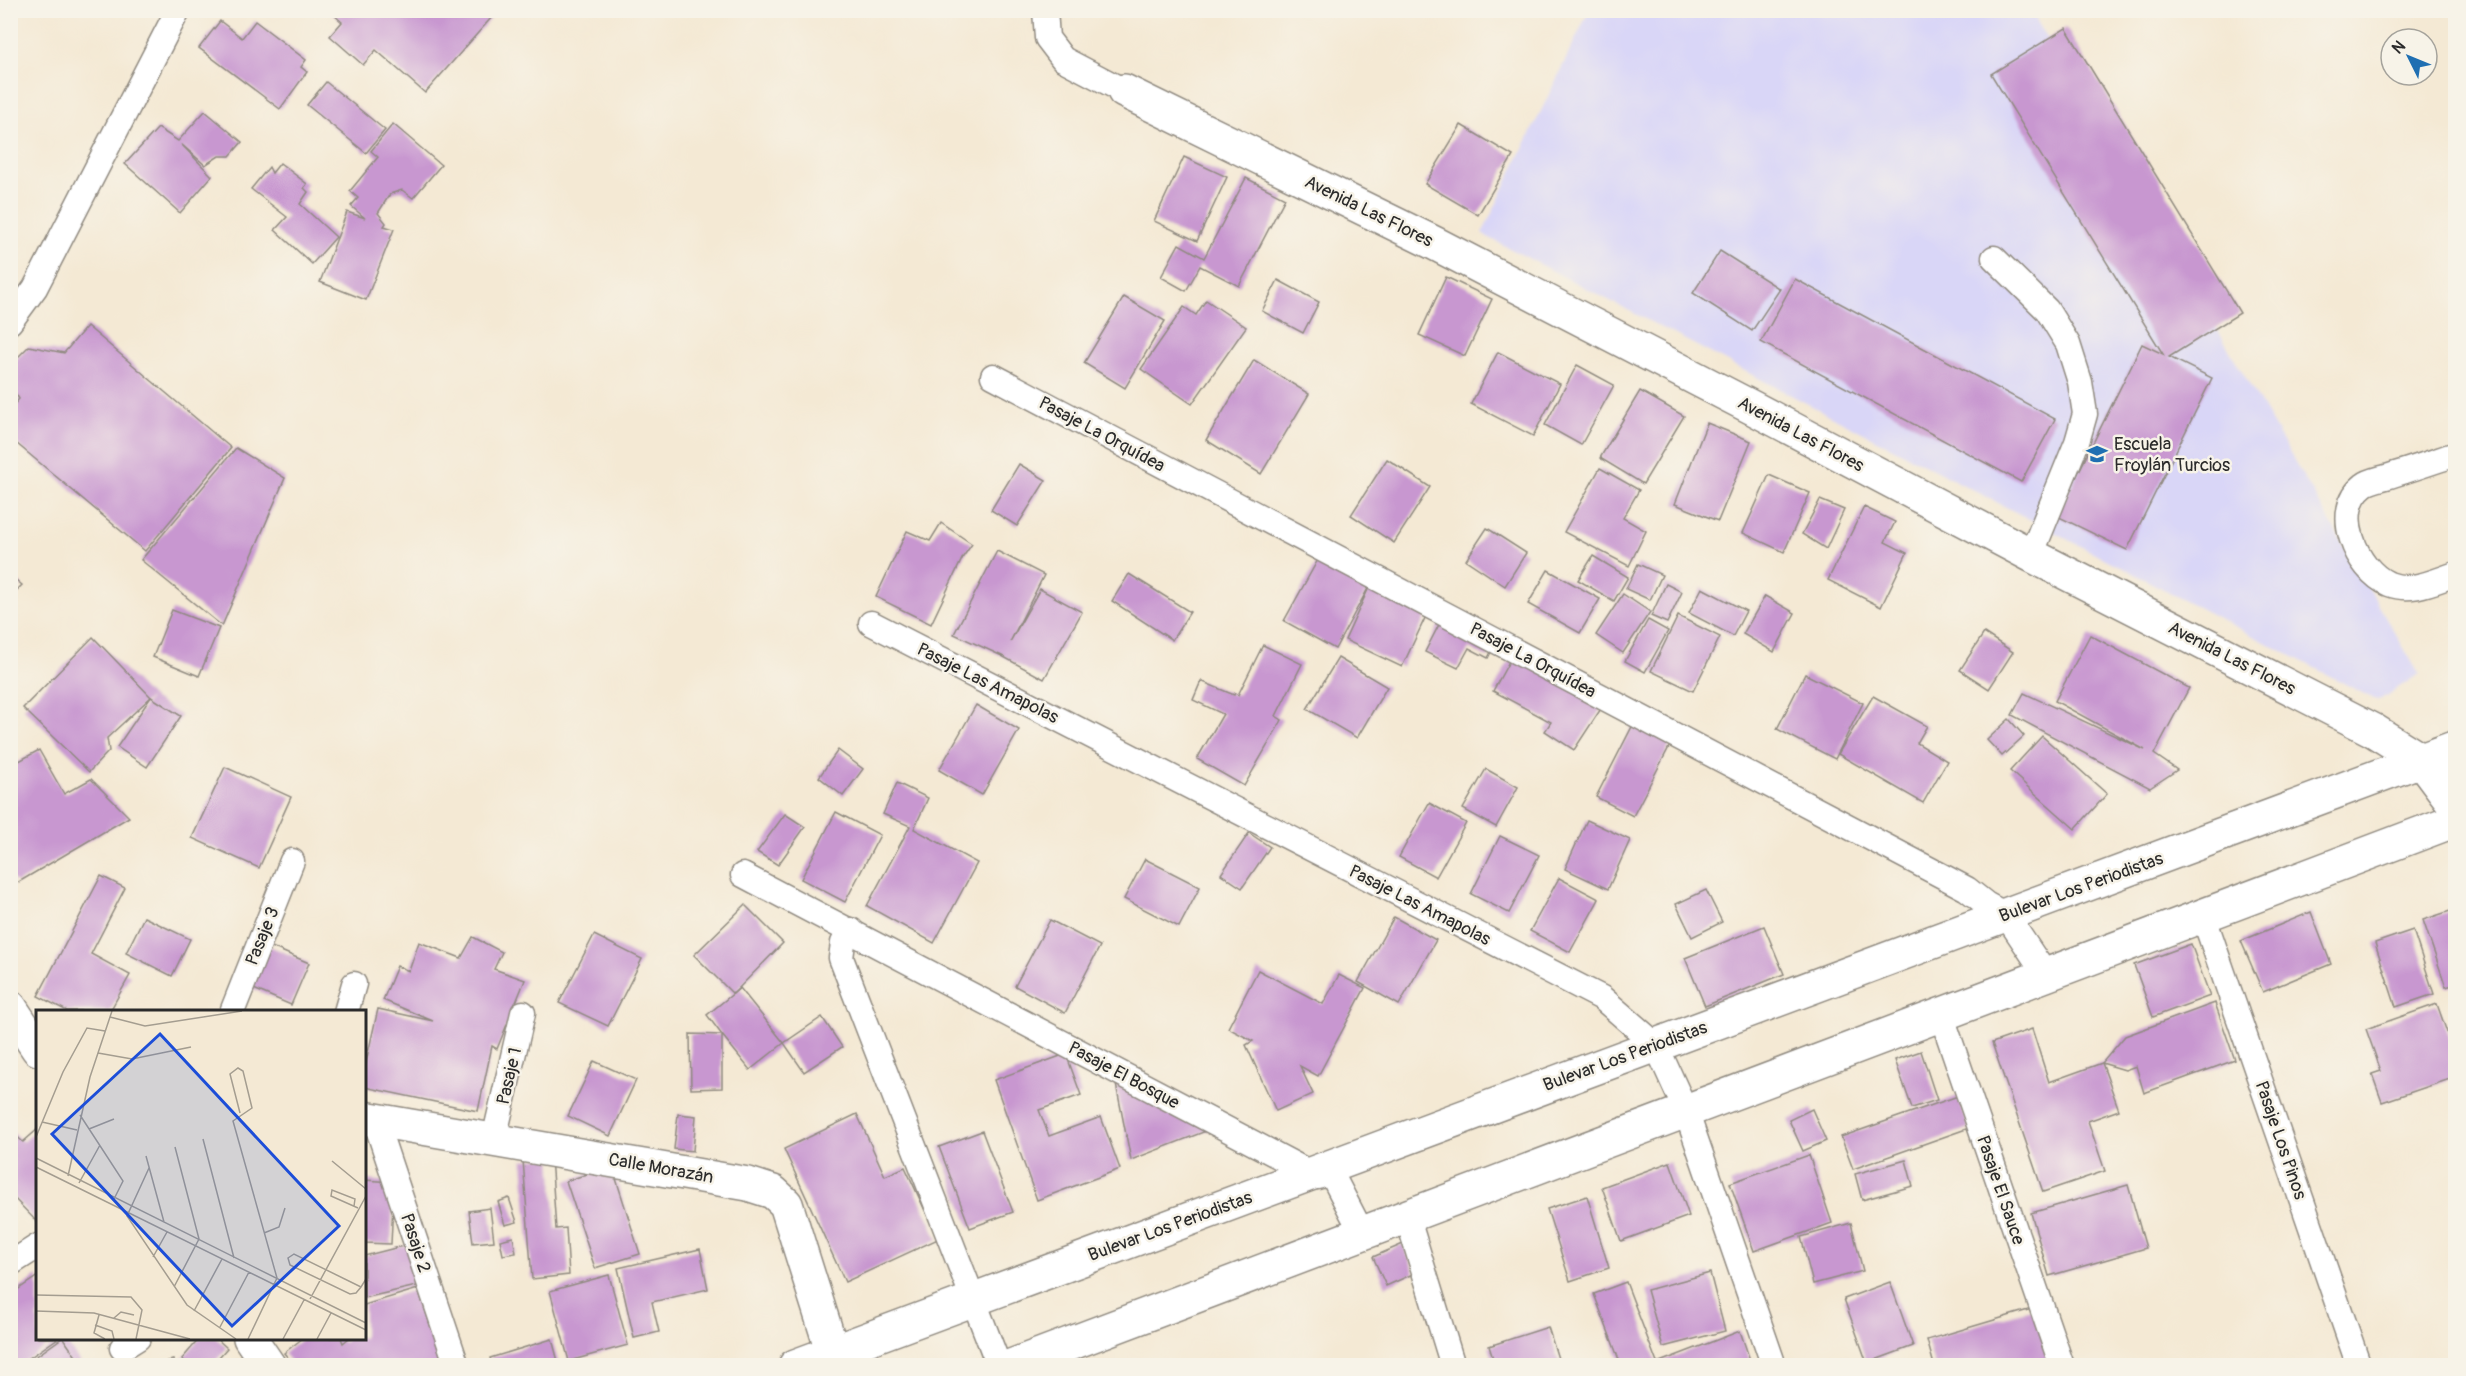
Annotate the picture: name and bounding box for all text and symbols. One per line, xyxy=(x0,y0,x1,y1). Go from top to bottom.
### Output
north arrow xyxy=(2379,27,2439,87)
text: N xyxy=(2388,37,2410,58)
street label: Avenida Las Flores xyxy=(1301,170,1437,252)
street label: Pasaje La Orquídea xyxy=(1035,391,1169,477)
street label: Avenida Las Flores xyxy=(1734,391,1868,477)
place label: Escuela Froylán Turcios xyxy=(2114,433,2230,477)
school or university icon: Escuela Froylán Turcios xyxy=(2085,442,2109,466)
street label: Avenida Las Flores xyxy=(2164,616,2299,700)
street label: Pasaje La Orquídea xyxy=(1466,617,1600,703)
street label: Pasaje Las Amapolas xyxy=(913,638,1062,729)
street label: Bulevar Los Periodistas xyxy=(1996,847,2166,928)
street label: Pasaje Las Amapolas xyxy=(1345,860,1494,951)
street label: Pasaje 3 xyxy=(240,904,285,969)
inset map xyxy=(36,1010,366,1340)
street label: Bulevar Los Periodistas xyxy=(1540,1016,1710,1097)
street label: Pasaje El Bosque xyxy=(1064,1036,1183,1114)
street label: Pasaje 1 xyxy=(492,1045,527,1107)
street label: Pasaje Los Pinos xyxy=(2249,1078,2312,1202)
street label: Pasaje El Sauce xyxy=(1971,1132,2030,1248)
street label: Calle Morazán xyxy=(607,1148,715,1189)
street label: Bulevar Los Periodistas xyxy=(1085,1186,1255,1267)
street label: Pasaje 2 xyxy=(395,1211,436,1276)

